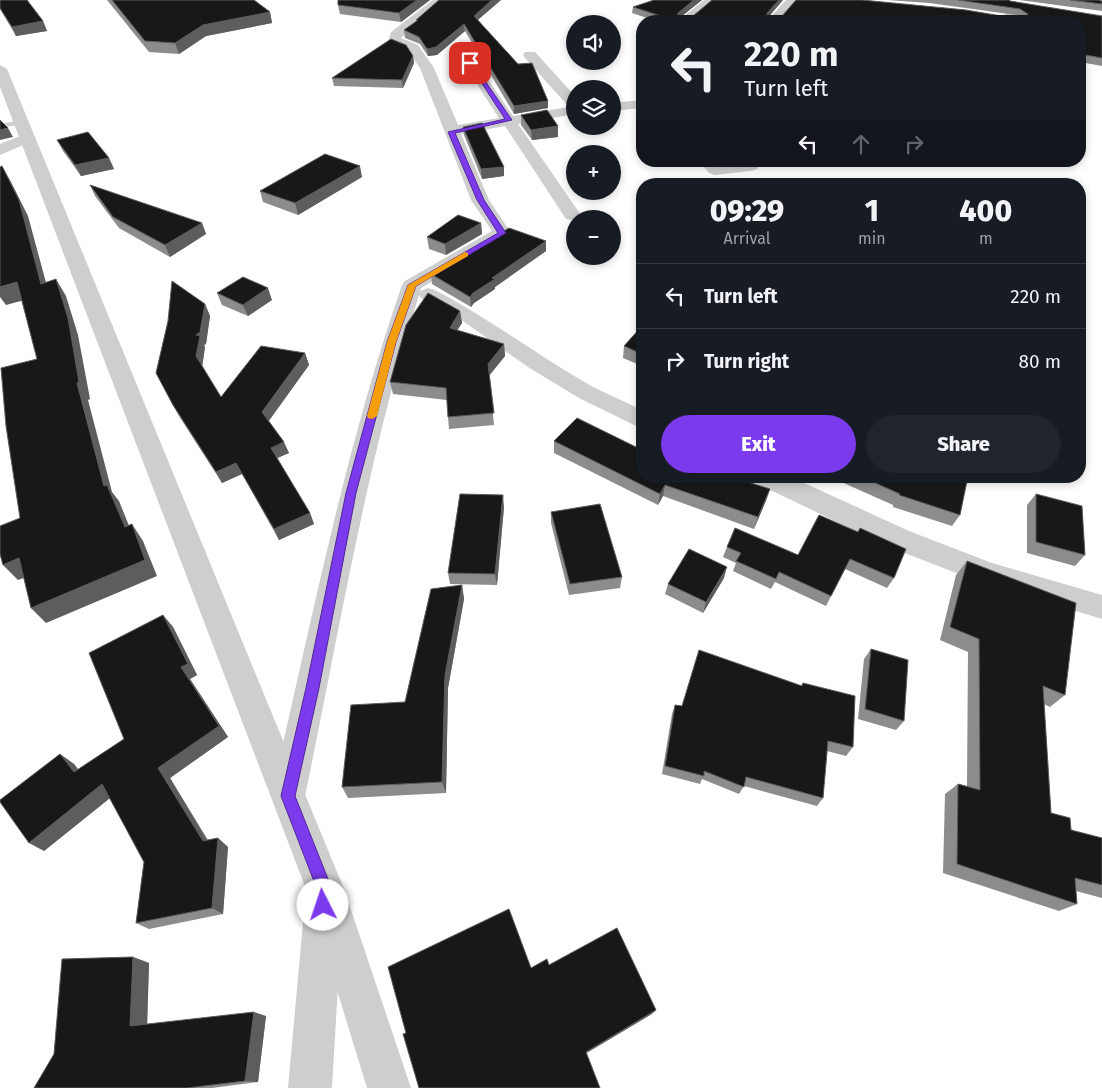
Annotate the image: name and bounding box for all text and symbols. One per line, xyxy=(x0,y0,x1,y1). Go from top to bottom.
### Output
map controls xyxy=(566,15,621,265)
button: sound xyxy=(566,15,621,70)
text: 220 m xyxy=(744,33,839,75)
icon: left xyxy=(661,35,726,100)
pin xyxy=(449,42,491,84)
icon: arrive xyxy=(456,49,484,77)
text: Turn left xyxy=(744,75,828,102)
button: layers xyxy=(566,80,621,135)
icon: left xyxy=(794,130,822,158)
icon: ahead xyxy=(847,130,875,158)
icon: right xyxy=(900,130,928,158)
button: + xyxy=(566,145,621,200)
text: 09:29 xyxy=(710,193,784,229)
text: 1 xyxy=(865,193,879,229)
text: 400 xyxy=(959,193,1012,229)
button: − xyxy=(566,210,621,265)
text: Arrival xyxy=(724,229,770,248)
text: min xyxy=(858,229,886,248)
text: m xyxy=(979,229,993,248)
icon: left xyxy=(661,282,689,310)
text: Turn left xyxy=(704,285,778,308)
text: 220 m xyxy=(1010,285,1061,308)
icon: right xyxy=(661,347,689,375)
text: Turn right xyxy=(704,350,789,373)
text: 80 m xyxy=(1019,350,1061,373)
button: Exit xyxy=(661,415,856,473)
button: Share xyxy=(866,415,1061,473)
position arrow xyxy=(296,878,348,930)

